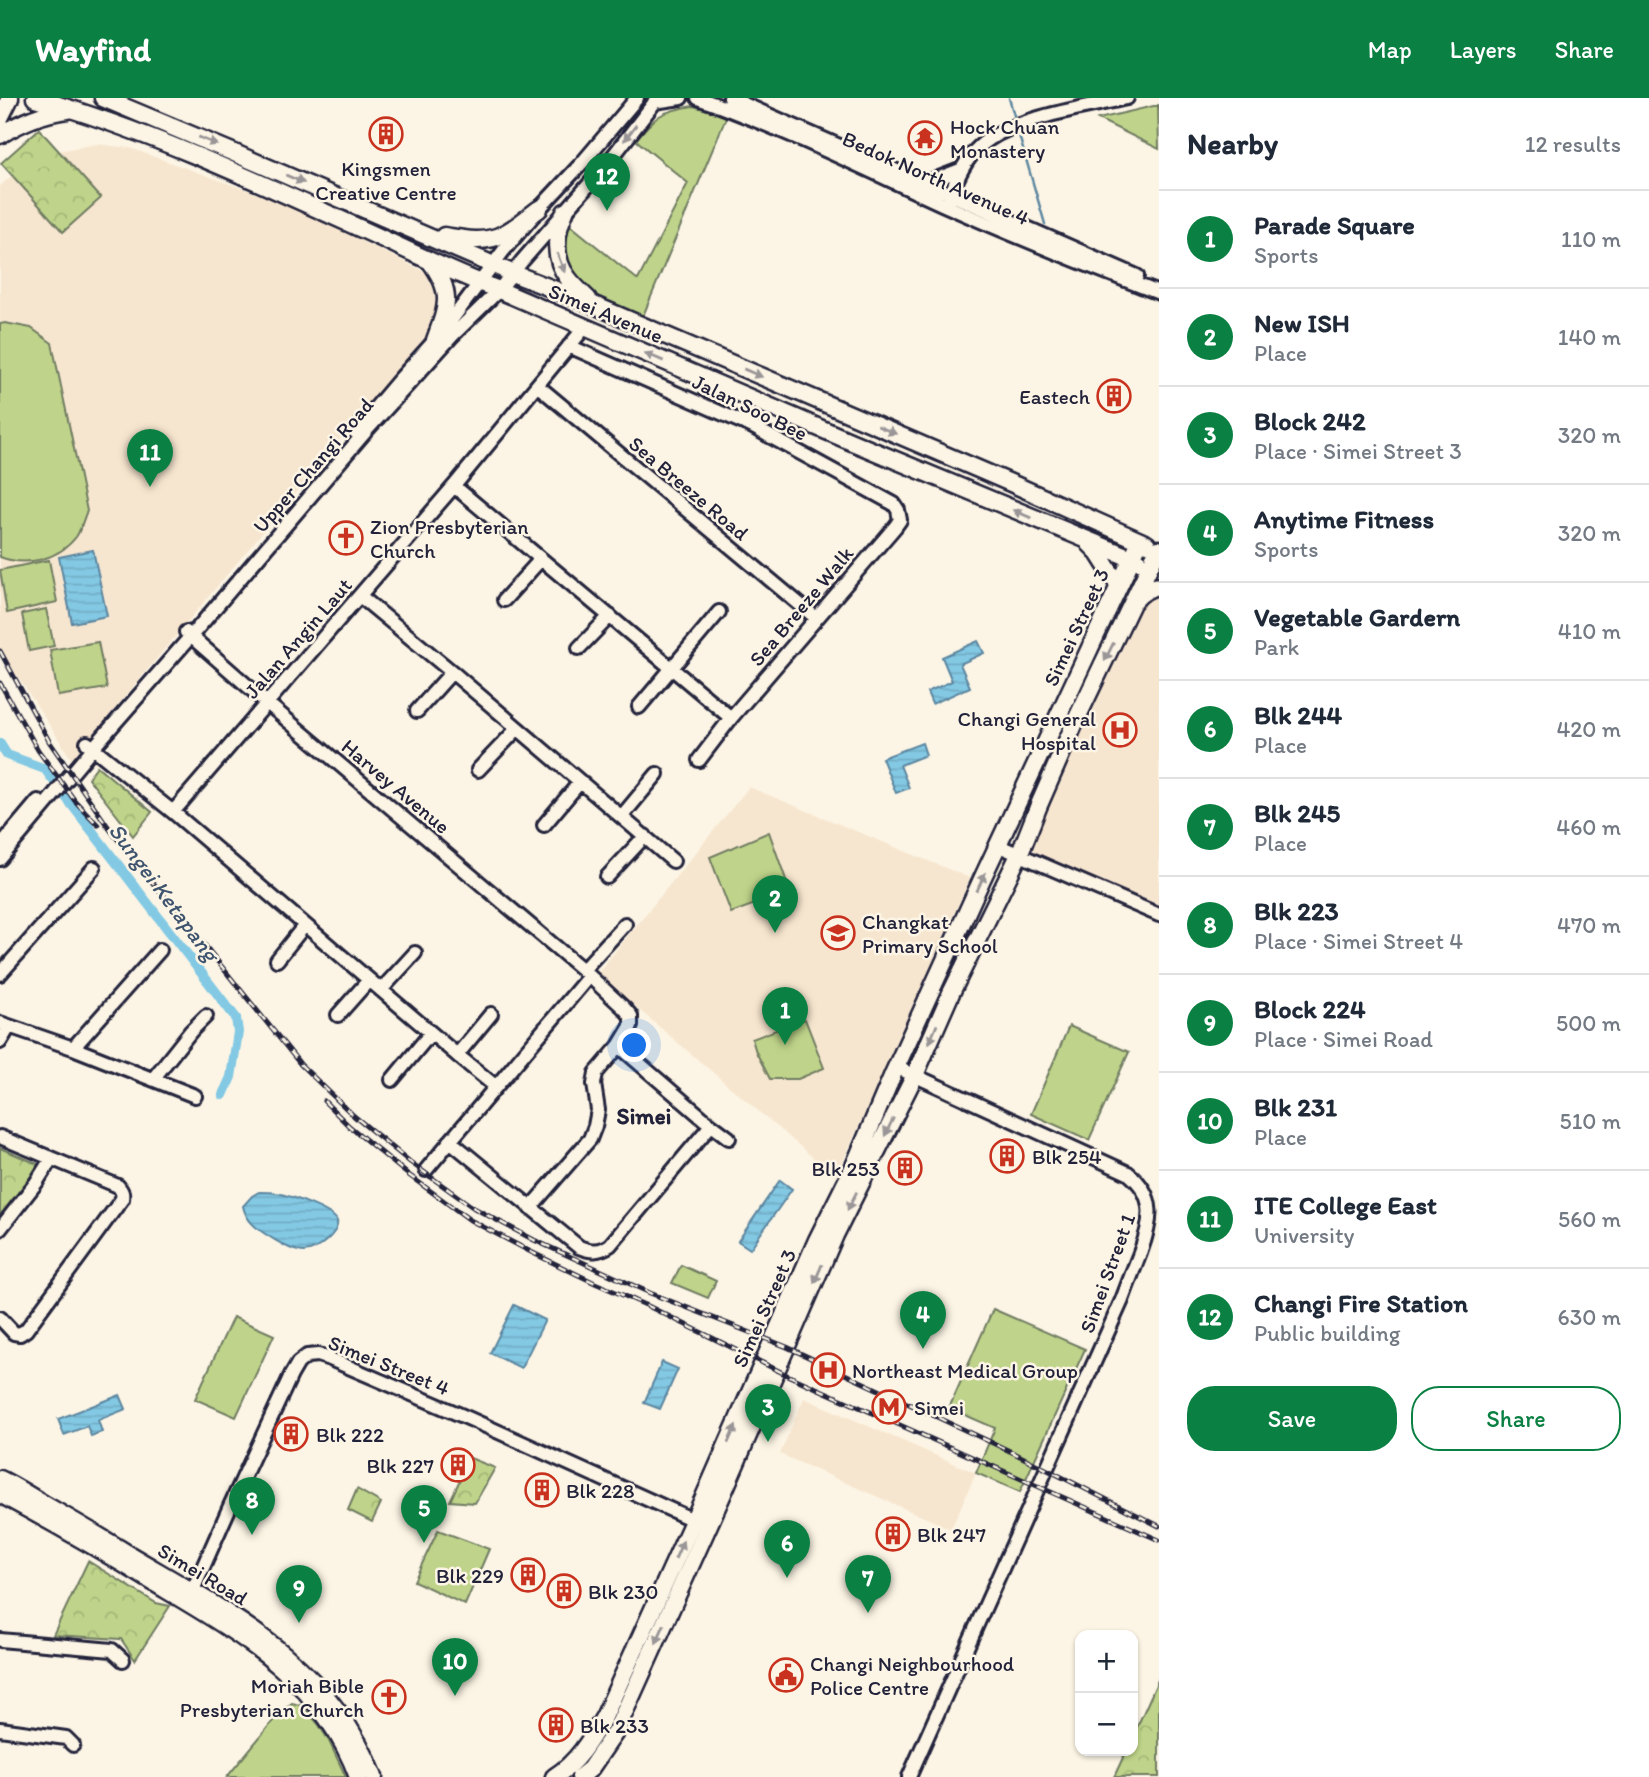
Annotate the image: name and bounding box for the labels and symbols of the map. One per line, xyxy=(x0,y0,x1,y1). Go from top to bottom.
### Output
place label: Hock Chuan Monastery xyxy=(950,114,1060,163)
building icon: Kingsmen Creative Centre xyxy=(367,115,405,153)
temple icon: Hock Chuan Monastery xyxy=(906,119,944,157)
one-way arrow xyxy=(624,124,638,142)
street label: Bedok North Avenue 4 xyxy=(839,126,1034,231)
one-way arrow xyxy=(198,136,219,147)
pin: 12 xyxy=(584,153,630,211)
place label: Kingsmen Creative Centre xyxy=(315,156,457,205)
one-way arrow xyxy=(284,173,305,184)
one-way arrow xyxy=(556,253,567,274)
street label: Simei Avenue xyxy=(545,278,667,348)
one-way arrow xyxy=(644,351,664,363)
street label: Jalan Soo Bee xyxy=(688,368,812,446)
one-way arrow xyxy=(743,368,764,379)
building icon: Eastech xyxy=(1095,377,1133,415)
place label: Eastech xyxy=(1019,384,1091,409)
street label: Upper Changi Road xyxy=(248,392,379,538)
one-way arrow xyxy=(877,424,897,436)
pin: 11 xyxy=(127,429,173,487)
street label: Sea Breeze Road xyxy=(624,431,754,546)
one-way arrow xyxy=(1011,508,1032,519)
place label: Zion Presbyterian Church xyxy=(370,514,529,563)
church icon: Zion Presbyterian Church xyxy=(327,519,365,557)
street label: Sea Breeze Walk xyxy=(744,541,858,671)
street label: Simei Street 3 xyxy=(1038,564,1114,690)
street label: Jalan Angin Laut xyxy=(239,573,357,703)
one-way arrow xyxy=(1103,642,1114,662)
place label: Changi General Hospital xyxy=(958,706,1096,755)
hospital icon: Changi General Hospital xyxy=(1101,711,1139,749)
street label: Harvey Avenue xyxy=(337,733,455,839)
water label: Sungei Ketapang xyxy=(103,817,227,969)
one-way arrow xyxy=(976,871,987,892)
pin: 2 xyxy=(752,875,798,933)
place label: Changkat Primary School xyxy=(862,909,998,958)
school or university icon: Changkat Primary School xyxy=(819,914,857,952)
pin: 1 xyxy=(762,987,808,1045)
one-way arrow xyxy=(927,1024,938,1045)
your location xyxy=(617,1028,651,1062)
district label: Simei xyxy=(617,1102,671,1130)
one-way arrow xyxy=(884,1117,895,1137)
building icon: Blk 254 xyxy=(988,1137,1026,1175)
place label: Blk 254 xyxy=(1032,1144,1102,1169)
building icon: Blk 253 xyxy=(886,1149,924,1187)
place label: Blk 253 xyxy=(812,1156,880,1181)
one-way arrow xyxy=(847,1191,858,1211)
street label: Simei Street 1 xyxy=(1074,1210,1140,1336)
street label: Simei Street 3 xyxy=(727,1245,801,1371)
one-way arrow xyxy=(812,1263,823,1284)
pin: 4 xyxy=(900,1291,946,1349)
street label: Simei Street 4 xyxy=(325,1329,453,1401)
hospital icon: Northeast Medical Group xyxy=(809,1351,847,1389)
place label: Northeast Medical Group xyxy=(852,1358,1078,1383)
pin: 3 xyxy=(745,1384,791,1442)
metro station icon: Simei xyxy=(870,1388,908,1426)
place label: Simei xyxy=(914,1395,964,1420)
building icon: Blk 222 xyxy=(272,1415,310,1453)
place label: Blk 222 xyxy=(316,1422,384,1447)
one-way arrow xyxy=(727,1424,738,1445)
building icon: Blk 227 xyxy=(439,1446,477,1484)
place label: Blk 227 xyxy=(367,1453,434,1478)
building icon: Blk 228 xyxy=(523,1471,561,1509)
pin: 8 xyxy=(229,1477,275,1535)
place label: Blk 228 xyxy=(566,1478,635,1503)
pin: 5 xyxy=(401,1485,447,1543)
building icon: Blk 247 xyxy=(874,1515,912,1553)
pin: 6 xyxy=(764,1520,810,1578)
place label: Blk 247 xyxy=(917,1522,986,1547)
street label: Simei Road xyxy=(153,1537,253,1611)
one-way arrow xyxy=(674,1540,685,1561)
pin: 7 xyxy=(845,1555,891,1613)
building icon: Blk 229 xyxy=(509,1556,547,1594)
place label: Blk 229 xyxy=(436,1563,504,1588)
pin: 9 xyxy=(276,1565,322,1623)
building icon: Blk 230 xyxy=(545,1572,583,1610)
place label: Blk 230 xyxy=(588,1579,658,1604)
one-way arrow xyxy=(654,1624,666,1644)
pin: 10 xyxy=(432,1638,478,1696)
place label: Changi Neighbourhood Police Centre xyxy=(810,1651,1015,1700)
public building icon: Changi Neighbourhood Police Centre xyxy=(767,1656,805,1694)
place label: Moriah Bible Presbyterian Church xyxy=(180,1673,364,1722)
church icon: Moriah Bible Presbyterian Church xyxy=(370,1678,408,1716)
building icon: Blk 233 xyxy=(537,1706,575,1744)
place label: Blk 233 xyxy=(580,1713,649,1738)

